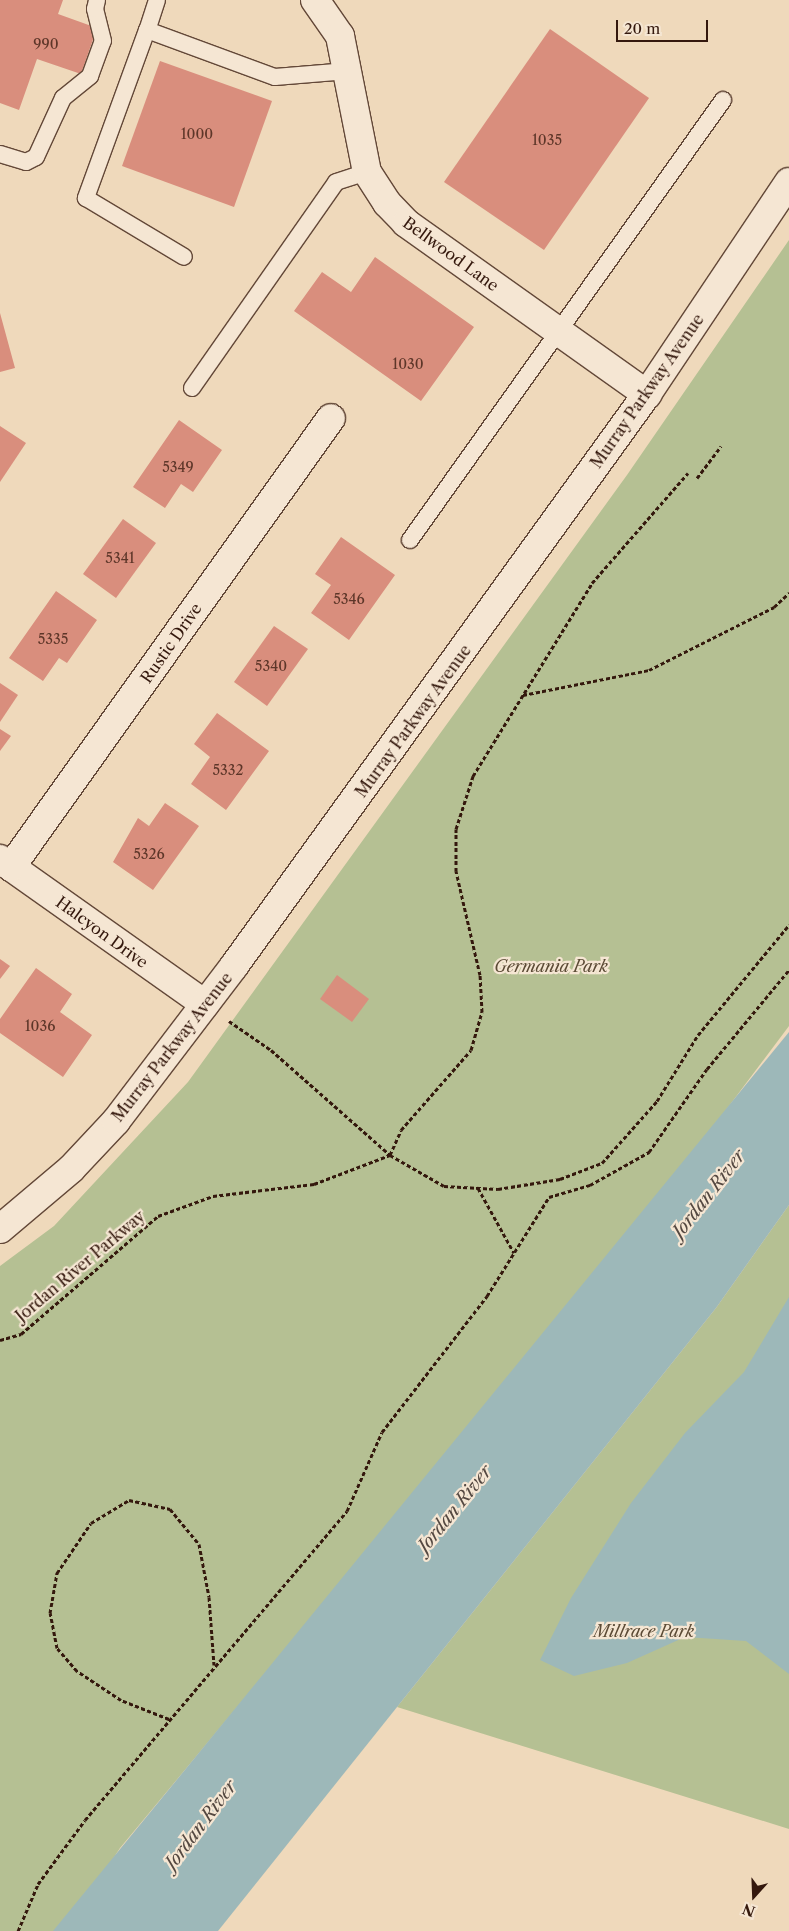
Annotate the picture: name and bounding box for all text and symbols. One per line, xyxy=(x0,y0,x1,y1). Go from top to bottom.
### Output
scale bar xyxy=(619,10,712,42)
text: 20 m xyxy=(624,19,660,38)
house number: 990 xyxy=(33,36,59,52)
house number: 1000 xyxy=(181,126,213,142)
house number: 1035 xyxy=(532,132,562,148)
street label: Bellwood Lane xyxy=(399,213,503,295)
street label: Murray Parkway Avenue xyxy=(586,309,708,473)
house number: 1030 xyxy=(392,356,424,372)
house number: 5349 xyxy=(162,459,194,475)
house number: 5341 xyxy=(105,550,135,566)
house number: 5346 xyxy=(333,591,365,607)
street label: Rustic Drive xyxy=(136,599,206,687)
house number: 5335 xyxy=(38,631,68,647)
street label: Murray Parkway Avenue xyxy=(351,640,475,802)
house number: 5340 xyxy=(255,658,287,674)
house number: 5332 xyxy=(212,762,244,778)
house number: 5326 xyxy=(133,846,165,862)
street label: Halcyon Drive xyxy=(52,892,152,972)
park label: Germania Park xyxy=(494,956,608,976)
street label: Murray Parkway Avenue xyxy=(107,968,237,1126)
house number: 1036 xyxy=(25,1018,55,1034)
water label: Jordan River xyxy=(668,1146,750,1242)
street label: Jordan River Parkway xyxy=(11,1206,149,1326)
water label: Jordan River xyxy=(413,1461,497,1557)
park label: Millrace Park xyxy=(594,1621,694,1641)
water label: Jordan River xyxy=(160,1776,242,1874)
north arrow xyxy=(729,1871,779,1921)
text: N xyxy=(740,1900,758,1921)

